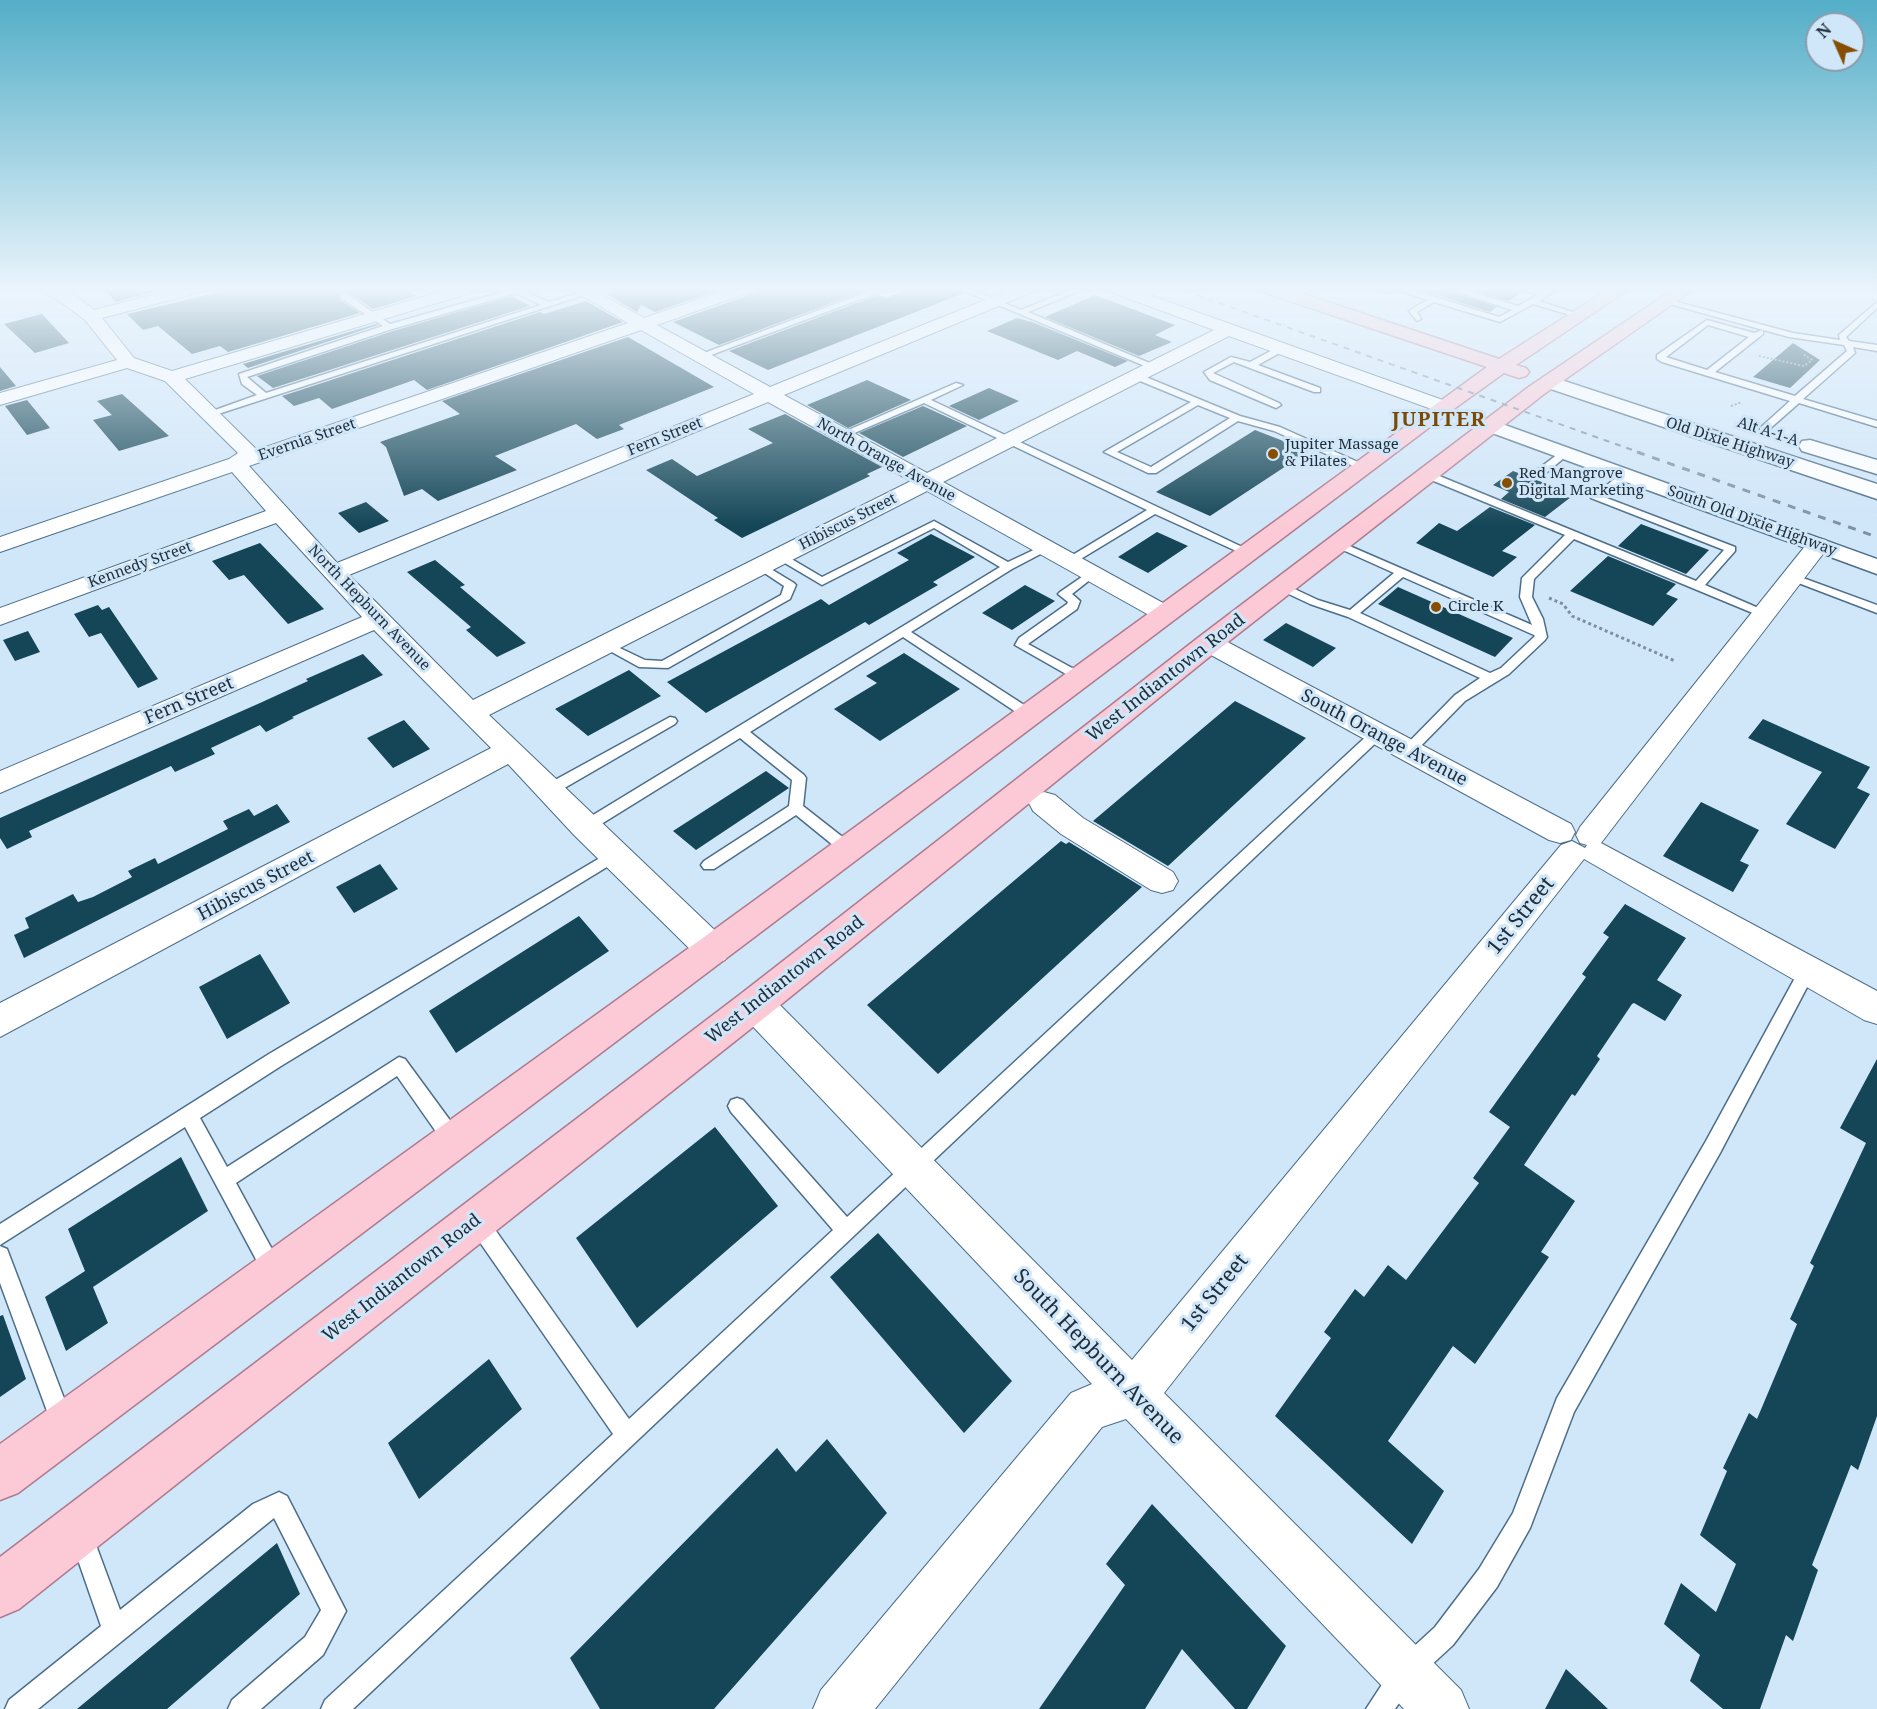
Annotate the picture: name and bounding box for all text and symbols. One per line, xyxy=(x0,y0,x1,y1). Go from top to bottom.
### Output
north arrow xyxy=(1805,12,1865,72)
text: N xyxy=(1811,18,1836,43)
district label: JUPITER xyxy=(1392,408,1486,432)
street label: Fern Street xyxy=(625,414,705,460)
street label: North Orange Avenue xyxy=(814,414,958,506)
street label: Old Dixie Highway xyxy=(1664,414,1796,472)
street label: Alt A-1-A xyxy=(1735,414,1801,450)
street label: Evernia Street xyxy=(256,415,358,465)
place label: Jupiter Massage & Pilates xyxy=(1285,436,1399,471)
marker: Jupiter Massage & Pilates xyxy=(1266,447,1280,461)
place label: Red Mangrove Digital Marketing xyxy=(1519,465,1644,500)
marker: Red Mangrove Digital Marketing xyxy=(1500,476,1514,490)
street label: South Old Dixie Highway xyxy=(1665,482,1839,560)
street label: Hibiscus Street xyxy=(796,490,900,554)
street label: Kennedy Street xyxy=(86,538,194,592)
street label: North Hepburn Avenue xyxy=(304,541,434,675)
place label: Circle K xyxy=(1448,598,1504,616)
marker: Circle K xyxy=(1429,600,1443,614)
street label: West Indiantown Road xyxy=(1082,609,1250,747)
street label: Fern Street xyxy=(141,673,237,729)
street label: South Orange Avenue xyxy=(1297,685,1471,791)
street label: Hibiscus Street xyxy=(194,846,318,926)
street label: 1st Street xyxy=(1482,872,1560,960)
street label: West Indiantown Road xyxy=(701,911,869,1049)
street label: West Indiantown Road xyxy=(318,1209,486,1347)
street label: 1st Street xyxy=(1176,1249,1254,1337)
street label: South Hepburn Avenue xyxy=(1008,1264,1188,1450)

